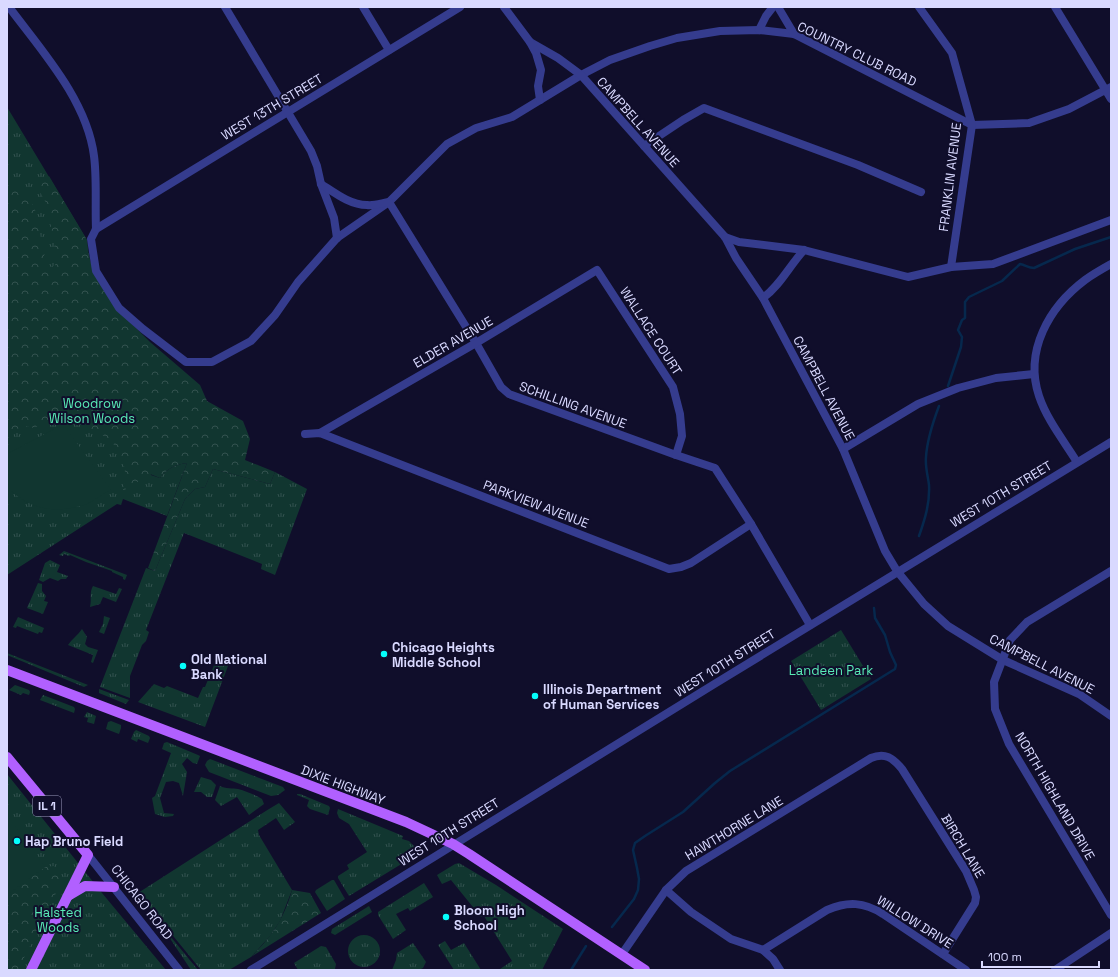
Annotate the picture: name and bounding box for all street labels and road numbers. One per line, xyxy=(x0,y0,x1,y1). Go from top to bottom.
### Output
street label: COUNTRY CLUB ROAD xyxy=(795,18,919,90)
street label: WEST 13TH STREET xyxy=(218,70,326,144)
street label: CAMPBELL AVENUE xyxy=(593,73,683,171)
street label: FRANKLIN AVENUE xyxy=(935,122,965,232)
street label: WALLACE COURT xyxy=(616,284,686,379)
street label: ELDER AVENUE xyxy=(410,312,496,372)
street label: CAMPBELL AVENUE xyxy=(789,333,859,443)
street label: SCHILLING AVENUE xyxy=(517,378,629,432)
street label: WEST 10TH STREET xyxy=(947,457,1055,531)
street label: PARKVIEW AVENUE xyxy=(481,476,591,532)
street label: WEST 10TH STREET xyxy=(671,625,779,701)
street label: CAMPBELL AVENUE xyxy=(987,630,1097,698)
street label: NORTH HIGHLAND DRIVE xyxy=(1011,729,1099,863)
street label: DIXIE HIGHWAY xyxy=(298,761,388,809)
street label: HAWTHORNE LANE xyxy=(682,792,786,864)
street label: WEST 10TH STREET xyxy=(395,794,503,870)
road number: IL 1 xyxy=(33,796,61,816)
street label: BIRCH LANE xyxy=(937,811,989,881)
street label: CHICAGO ROAD xyxy=(107,861,177,943)
street label: WILLOW DRIVE xyxy=(874,892,956,952)

